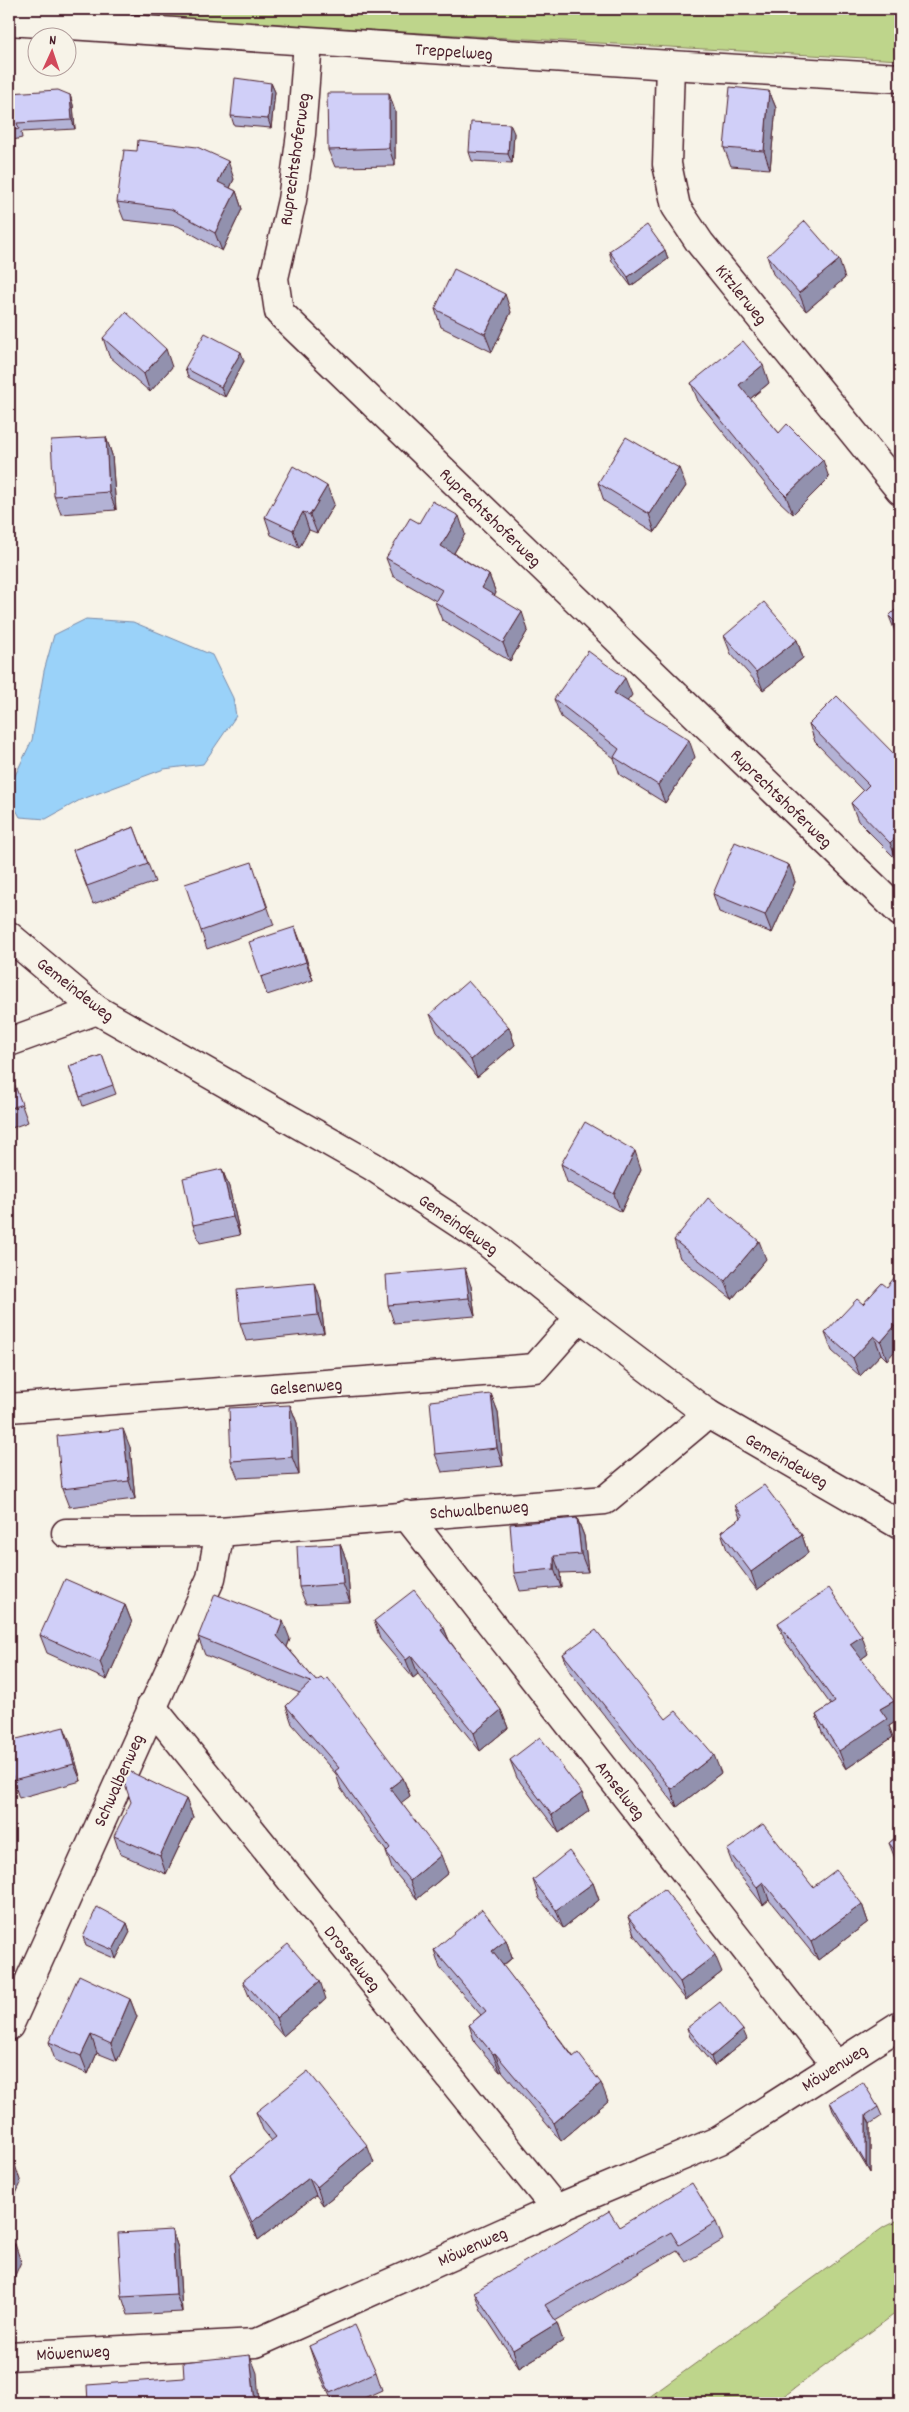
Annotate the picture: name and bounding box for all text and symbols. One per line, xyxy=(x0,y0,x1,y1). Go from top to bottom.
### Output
north arrow xyxy=(28,28,78,78)
text: N xyxy=(49,31,57,51)
street label: Treppelweg xyxy=(414,38,494,69)
street label: Ruprechtshoferweg xyxy=(275,91,318,227)
street label: Kitzlerweg xyxy=(708,260,772,331)
street label: Ruprechtshoferweg xyxy=(432,463,546,574)
street label: Ruprechtshoferweg xyxy=(723,744,837,855)
street label: Gemeindeweg xyxy=(30,953,119,1029)
street label: Gemeindeweg xyxy=(412,1189,503,1263)
street label: Gelsenweg xyxy=(269,1373,343,1403)
street label: Gemeindeweg xyxy=(739,1428,832,1496)
street label: Schwalbenweg xyxy=(429,1496,530,1527)
street label: Schwalbenweg xyxy=(89,1731,152,1831)
street label: Amselweg xyxy=(588,1757,650,1827)
street label: Drosselweg xyxy=(317,1921,386,1998)
street label: Möwenweg xyxy=(797,2039,873,2099)
street label: Möwenweg xyxy=(434,2222,512,2275)
street label: Möwenweg xyxy=(36,2340,111,2369)

